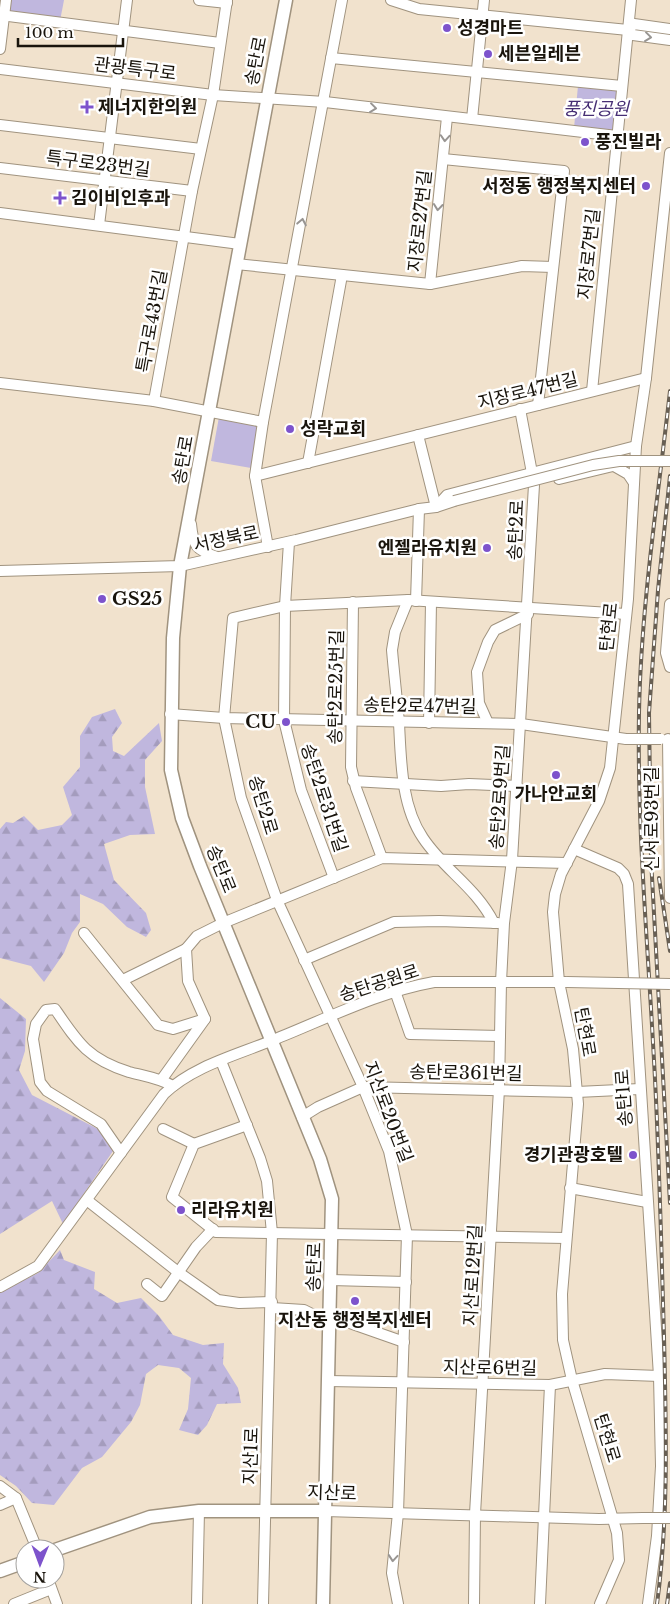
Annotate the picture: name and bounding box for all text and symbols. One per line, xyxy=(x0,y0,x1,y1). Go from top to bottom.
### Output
scale bar xyxy=(18,15,122,47)
place label: 성경마트 xyxy=(457,17,523,39)
marker: 성경마트 xyxy=(441,22,453,34)
text: 100 m xyxy=(25,23,74,42)
one-way arrow xyxy=(644,31,652,42)
street label: 송탄로 xyxy=(240,35,272,87)
place label: 세븐일레븐 xyxy=(498,43,581,65)
marker: 세븐일레븐 xyxy=(482,48,494,60)
street label: 관광특구로 xyxy=(93,53,177,85)
place label: 제너지한의원 xyxy=(98,96,197,118)
park label: 풍진공원 xyxy=(563,98,631,120)
marker: 제너지한의원 xyxy=(80,100,94,114)
one-way arrow xyxy=(369,102,377,113)
place label: 풍진빌라 xyxy=(595,131,662,153)
one-way arrow xyxy=(440,134,451,142)
marker: 풍진빌라 xyxy=(579,136,591,148)
street label: 특구로23번길 xyxy=(45,147,151,181)
street label: 지장로27번길 xyxy=(404,169,436,273)
place label: 서정동 행정복지센터 xyxy=(482,175,636,197)
marker: 서정동 행정복지센터 xyxy=(640,180,652,192)
place label: 김이비인후과 xyxy=(71,187,171,209)
marker: 김이비인후과 xyxy=(53,191,67,205)
one-way arrow xyxy=(433,204,444,212)
street label: 지장로7번길 xyxy=(573,207,605,301)
one-way arrow xyxy=(296,218,306,227)
street label: 특구로43번길 xyxy=(132,268,172,374)
street label: 지장로47번길 xyxy=(476,368,580,414)
place label: 성락교회 xyxy=(300,418,366,440)
marker: 성락교회 xyxy=(284,423,296,435)
street label: 송탄로 xyxy=(168,434,198,486)
street label: 송탄2로 xyxy=(503,499,529,561)
street label: 서정북로 xyxy=(191,521,261,557)
place label: 엔젤라유치원 xyxy=(378,537,477,559)
marker: 엔젤라유치원 xyxy=(481,542,493,554)
place label: GS25 xyxy=(112,588,162,610)
marker: GS25 xyxy=(96,593,108,605)
street label: 탄현로 xyxy=(595,601,623,653)
street label: 송탄2로25번길 xyxy=(324,629,348,745)
street label: 송탄2로47번길 xyxy=(363,694,477,718)
place label: CU xyxy=(245,711,276,733)
marker: CU xyxy=(280,716,292,728)
street label: 송탄2로31번길 xyxy=(296,741,352,855)
street label: 송탄2로9번길 xyxy=(485,744,515,850)
street label: 신서로93번길 xyxy=(641,766,663,872)
marker: 가나안교회 xyxy=(550,769,562,781)
street label: 송탄2로 xyxy=(244,773,282,837)
place label: 가나안교회 xyxy=(515,783,597,805)
street label: 송탄로 xyxy=(201,842,241,896)
street label: 송탄공원로 xyxy=(336,960,422,1006)
street label: 탄현로 xyxy=(570,1006,600,1058)
street label: 지산로20번길 xyxy=(359,1058,417,1166)
street label: 송탄로361번길 xyxy=(409,1061,523,1085)
street label: 송탄1로 xyxy=(611,1068,637,1128)
place label: 경기관광호텔 xyxy=(524,1144,623,1166)
marker: 경기관광호텔 xyxy=(627,1149,639,1161)
place label: 리라유치원 xyxy=(191,1199,274,1221)
marker: 리라유치원 xyxy=(175,1204,187,1216)
street label: 지산로12번길 xyxy=(459,1224,487,1326)
street label: 송탄로 xyxy=(302,1242,326,1292)
marker: 지산동 행정복지센터 xyxy=(349,1295,361,1307)
place label: 지산동 행정복지센터 xyxy=(278,1309,432,1331)
street label: 지산로6번길 xyxy=(443,1356,537,1380)
street label: 탄현로 xyxy=(589,1411,625,1465)
street label: 지산1로 xyxy=(239,1427,263,1485)
street label: 지산로 xyxy=(307,1481,357,1505)
north arrow xyxy=(15,1539,65,1589)
one-way arrow xyxy=(388,1555,399,1563)
text: N xyxy=(33,1568,47,1586)

